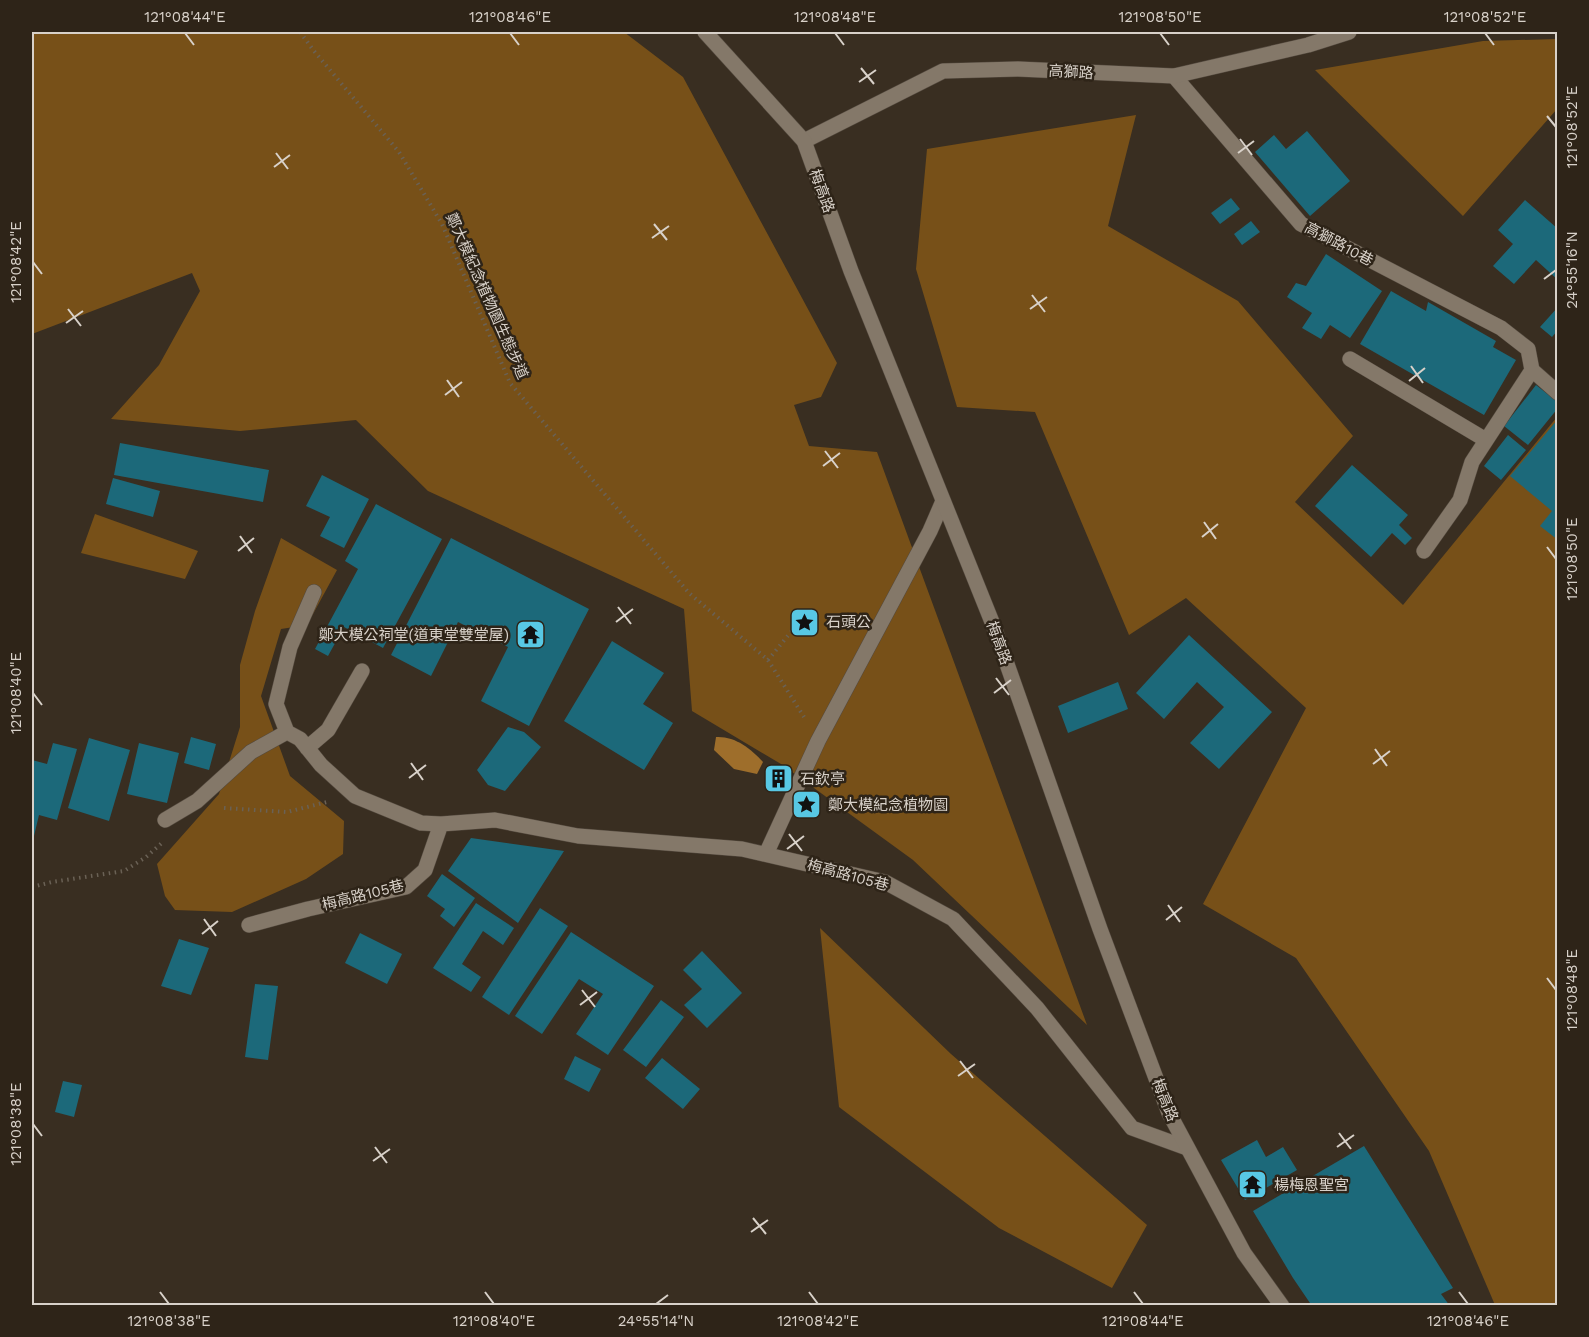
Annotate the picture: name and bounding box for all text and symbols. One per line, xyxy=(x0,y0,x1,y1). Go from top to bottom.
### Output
text: 121°08'44"E xyxy=(144,8,226,26)
text: 121°08'46"E xyxy=(469,8,551,26)
text: 121°08'48"E xyxy=(794,8,876,26)
text: 121°08'50"E xyxy=(1118,8,1202,26)
text: 121°08'52"E xyxy=(1444,8,1526,26)
street label: 高獅路 xyxy=(1048,62,1094,82)
text: 121°08'52"E xyxy=(1563,86,1581,168)
street label: 梅高路 xyxy=(806,167,838,215)
street label: 鄭大模紀念植物園生態步道 xyxy=(442,210,532,382)
street label: 高獅路10巷 xyxy=(1302,218,1376,270)
text: 121°08'42"E xyxy=(7,221,25,303)
text: 24°55'16"N xyxy=(1563,231,1581,309)
text: 121°08'50"E xyxy=(1563,517,1581,601)
place icon: 石頭公 xyxy=(789,606,821,638)
place label: 石頭公 xyxy=(826,613,871,631)
temple icon: 鄭大模公祠堂(道東堂雙堂屋) xyxy=(514,619,546,651)
street label: 梅高路 xyxy=(983,619,1015,667)
place label: 鄭大模公祠堂(道東堂雙堂屋) xyxy=(318,626,509,644)
text: 121°08'40"E xyxy=(7,652,25,734)
building icon: 石欽亭 xyxy=(763,763,795,795)
place label: 石欽亭 xyxy=(800,770,845,788)
place icon: 鄭大模紀念植物園 xyxy=(791,789,823,821)
place label: 鄭大模紀念植物園 xyxy=(828,796,948,814)
street label: 梅高路105巷 xyxy=(805,855,891,895)
street label: 梅高路105巷 xyxy=(320,876,406,914)
text: 121°08'48"E xyxy=(1563,949,1581,1031)
street label: 梅高路 xyxy=(1148,1076,1182,1124)
text: 121°08'38"E xyxy=(7,1082,25,1166)
temple icon: 楊梅恩聖宮 xyxy=(1237,1169,1269,1201)
place label: 楊梅恩聖宮 xyxy=(1274,1176,1349,1194)
text: 121°08'38"E xyxy=(127,1312,211,1330)
text: 121°08'40"E xyxy=(453,1312,535,1330)
text: 24°55'14"N xyxy=(618,1312,694,1330)
text: 121°08'42"E xyxy=(777,1312,859,1330)
text: 121°08'44"E xyxy=(1102,1312,1184,1330)
text: 121°08'46"E xyxy=(1427,1312,1509,1330)

